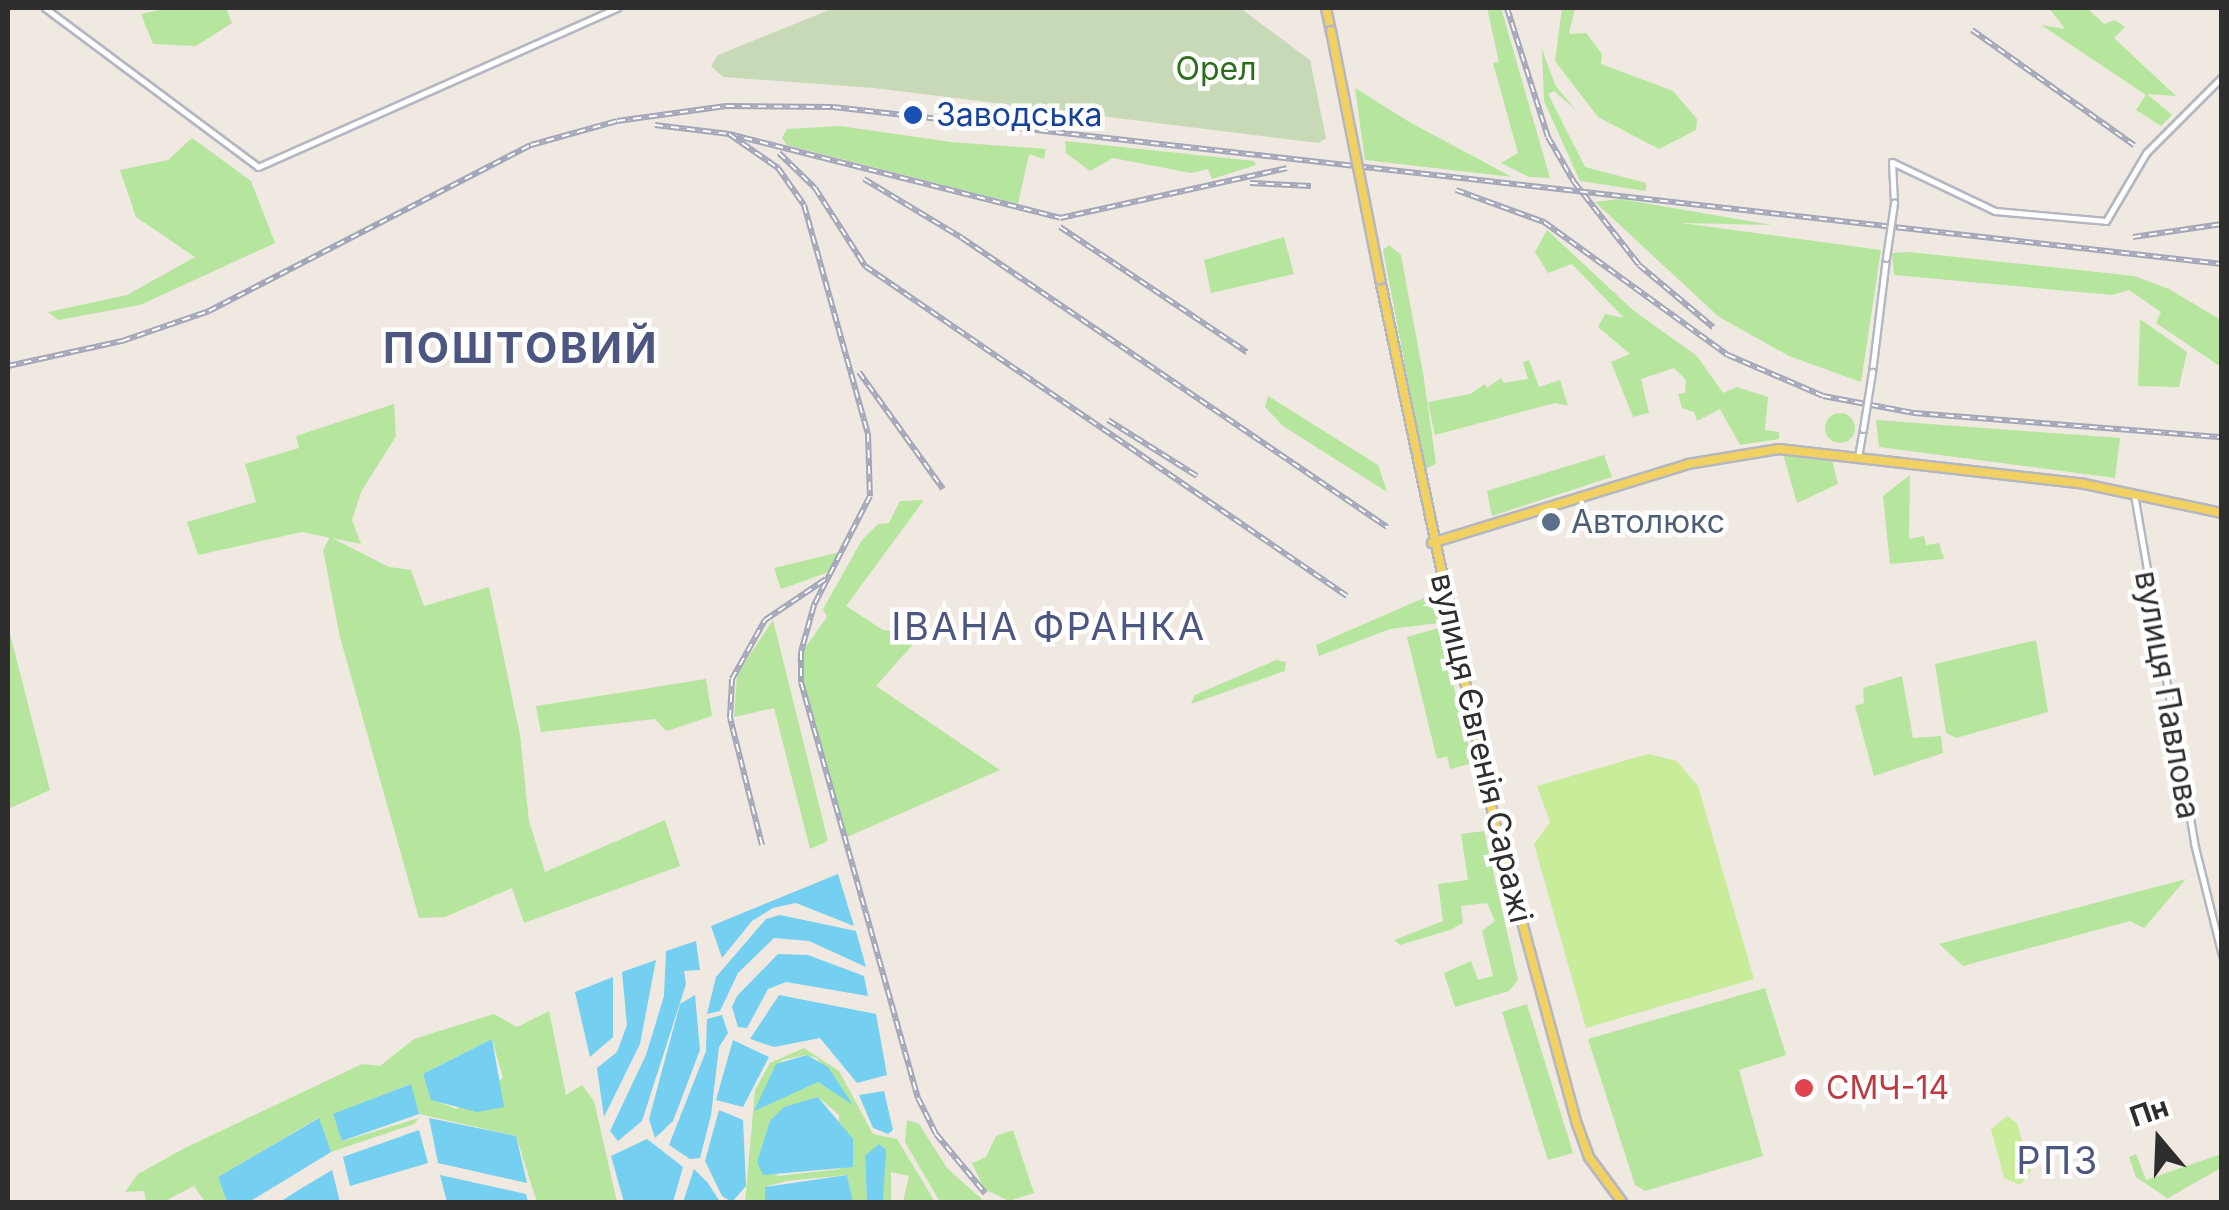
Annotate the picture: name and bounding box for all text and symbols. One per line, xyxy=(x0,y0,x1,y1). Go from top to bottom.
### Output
park label: Орел xyxy=(1175,50,1257,88)
place label: Заводська xyxy=(936,96,1103,134)
marker: Заводська xyxy=(900,102,926,128)
district label: ПОШТОВИЙ xyxy=(383,323,659,373)
place label: Автолюкс xyxy=(1571,503,1725,541)
marker: Автолюкс xyxy=(1540,511,1562,533)
street label: вулиця Павлова xyxy=(2126,568,2208,822)
street label: вулиця Євгенія Саражі xyxy=(1422,569,1540,927)
district label: ІВАНА ФРАНКА xyxy=(891,604,1207,650)
place label: СМЧ-14 xyxy=(1826,1069,1949,1107)
marker: СМЧ-14 xyxy=(1791,1075,1817,1101)
text: Пн xyxy=(2126,1089,2173,1134)
north arrow xyxy=(2109,1090,2209,1190)
district label: РПЗ xyxy=(2016,1138,2100,1184)

